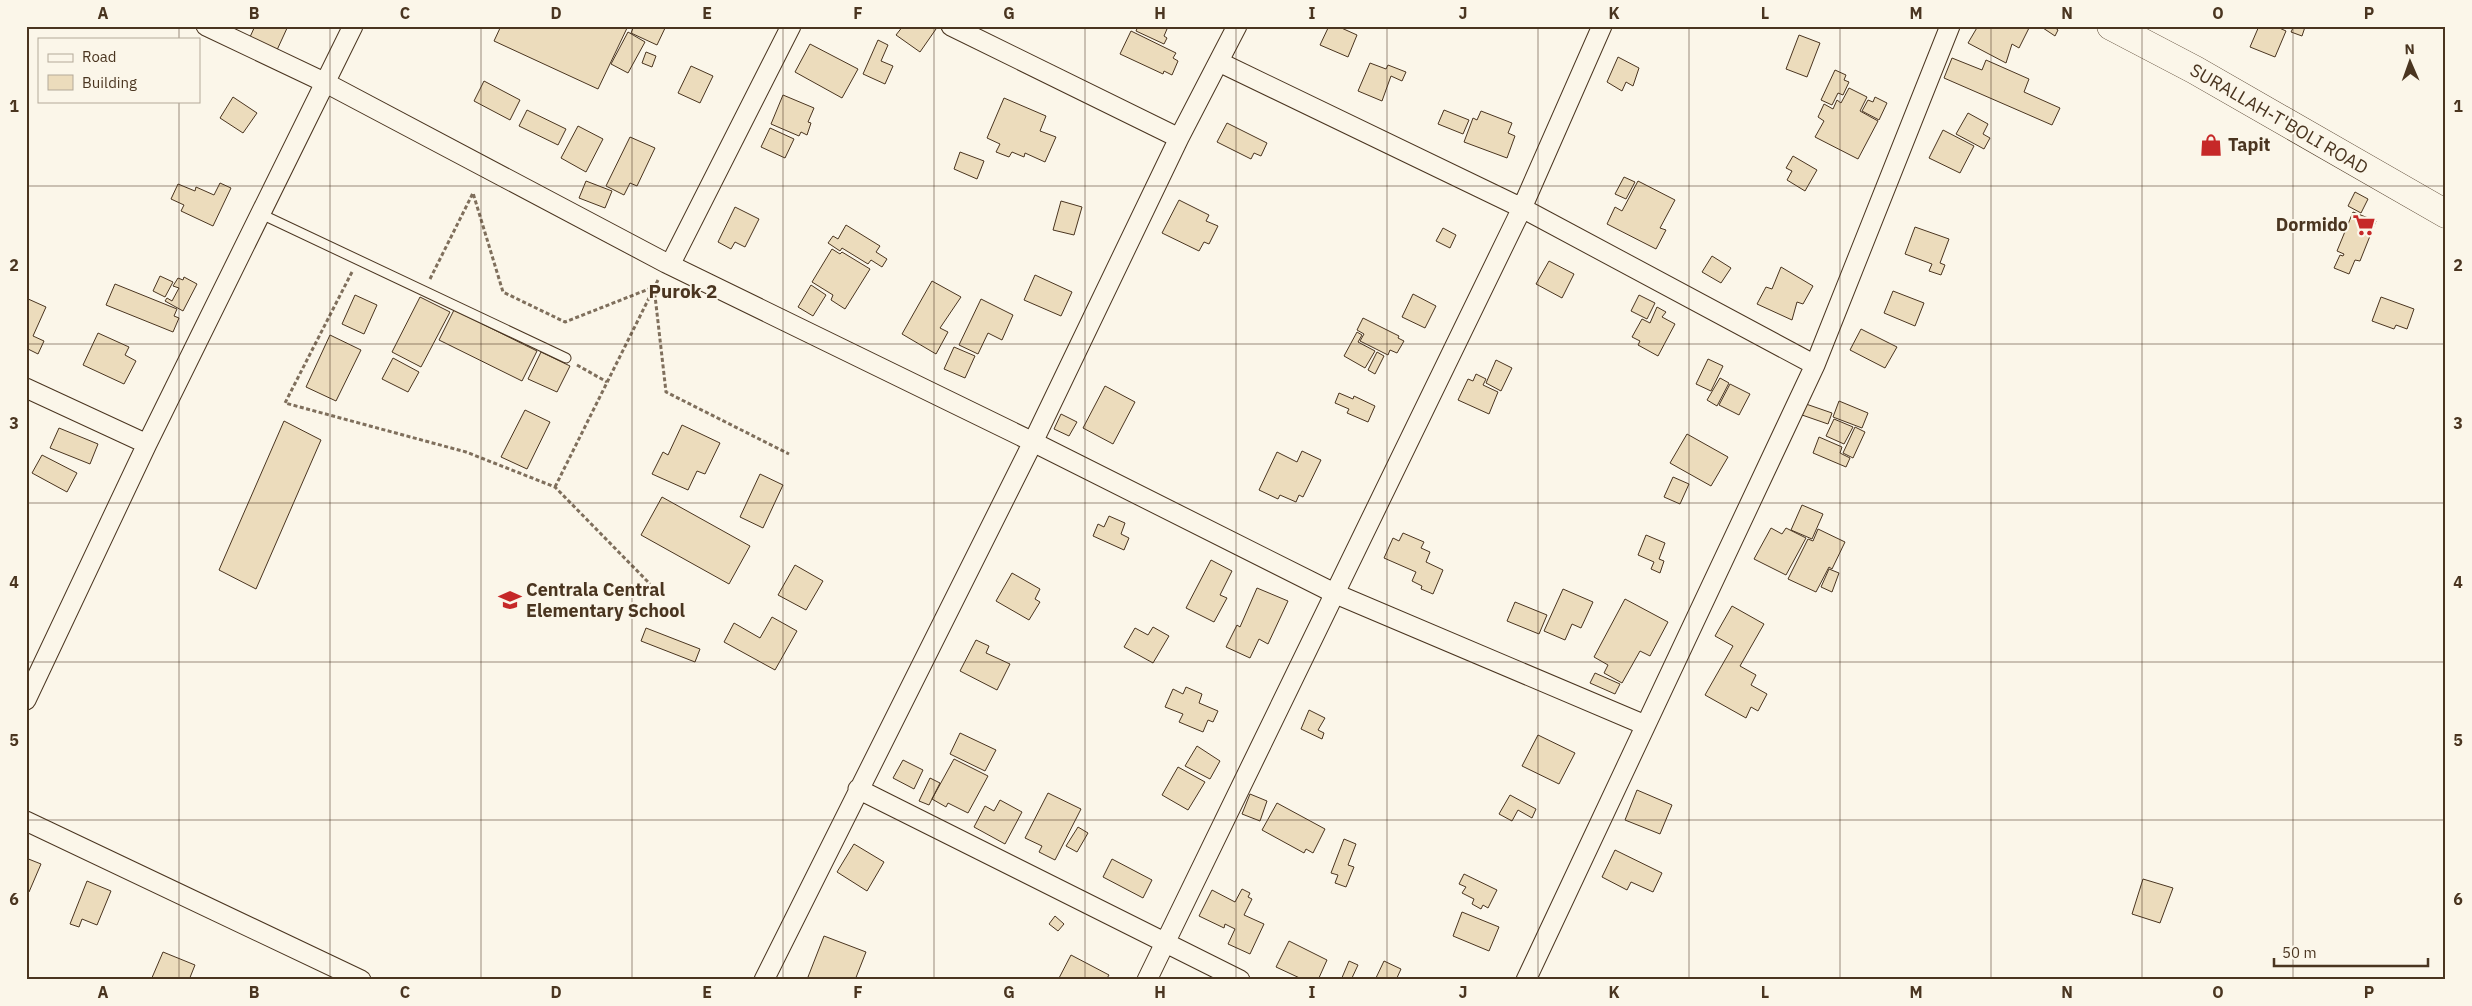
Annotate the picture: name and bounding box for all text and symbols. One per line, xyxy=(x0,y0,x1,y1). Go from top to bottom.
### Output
text: A xyxy=(98,3,109,23)
text: B xyxy=(249,3,260,23)
text: C xyxy=(400,3,410,23)
text: D xyxy=(550,3,562,23)
text: E xyxy=(702,3,712,23)
text: F xyxy=(853,3,863,23)
text: G xyxy=(1003,3,1015,23)
text: H xyxy=(1154,3,1166,23)
text: I xyxy=(1309,3,1316,23)
text: J xyxy=(1459,3,1467,23)
text: K xyxy=(1608,3,1620,23)
text: L xyxy=(1761,3,1769,23)
text: M xyxy=(1909,3,1923,23)
text: N xyxy=(2061,3,2073,23)
text: O xyxy=(2212,3,2224,23)
text: P xyxy=(2364,3,2374,23)
legend xyxy=(38,38,200,102)
north arrow xyxy=(2384,38,2434,88)
text: N xyxy=(2404,40,2415,58)
text: Road xyxy=(82,47,117,66)
street label: SURALLAH-T'BOLI ROAD xyxy=(2186,58,2372,179)
text: Building xyxy=(82,73,137,92)
text: 1 xyxy=(9,96,19,116)
text: 1 xyxy=(2453,96,2463,116)
shop icon: Tapit xyxy=(2198,132,2224,158)
place label: Tapit xyxy=(2228,133,2271,156)
supermarket icon: Dormido xyxy=(2351,212,2377,238)
place label: Dormido xyxy=(2276,213,2348,236)
text: 2 xyxy=(9,255,19,275)
text: 2 xyxy=(2453,255,2463,275)
district label: Purok 2 xyxy=(649,279,717,303)
text: 3 xyxy=(9,413,19,433)
text: 3 xyxy=(2453,413,2463,433)
text: 4 xyxy=(9,572,19,592)
text: 4 xyxy=(2453,572,2463,592)
place label: Centrala Central Elementary School xyxy=(526,578,685,622)
school or university icon: Centrala Central Elementary School xyxy=(497,587,523,613)
text: 5 xyxy=(9,730,19,750)
text: 5 xyxy=(2453,730,2463,750)
text: 6 xyxy=(9,889,19,909)
text: 6 xyxy=(2453,889,2463,909)
scale bar xyxy=(2274,936,2428,968)
text: 50 m xyxy=(2282,943,2317,962)
text: A xyxy=(98,982,109,1002)
text: B xyxy=(249,982,260,1002)
text: C xyxy=(400,982,410,1002)
text: D xyxy=(550,982,562,1002)
text: E xyxy=(702,982,712,1002)
text: F xyxy=(853,982,863,1002)
text: G xyxy=(1003,982,1015,1002)
text: H xyxy=(1154,982,1166,1002)
text: I xyxy=(1309,982,1316,1002)
text: J xyxy=(1459,982,1467,1002)
text: K xyxy=(1608,982,1620,1002)
text: L xyxy=(1761,982,1769,1002)
text: M xyxy=(1909,982,1923,1002)
text: N xyxy=(2061,982,2073,1002)
text: O xyxy=(2212,982,2224,1002)
text: P xyxy=(2364,982,2374,1002)

